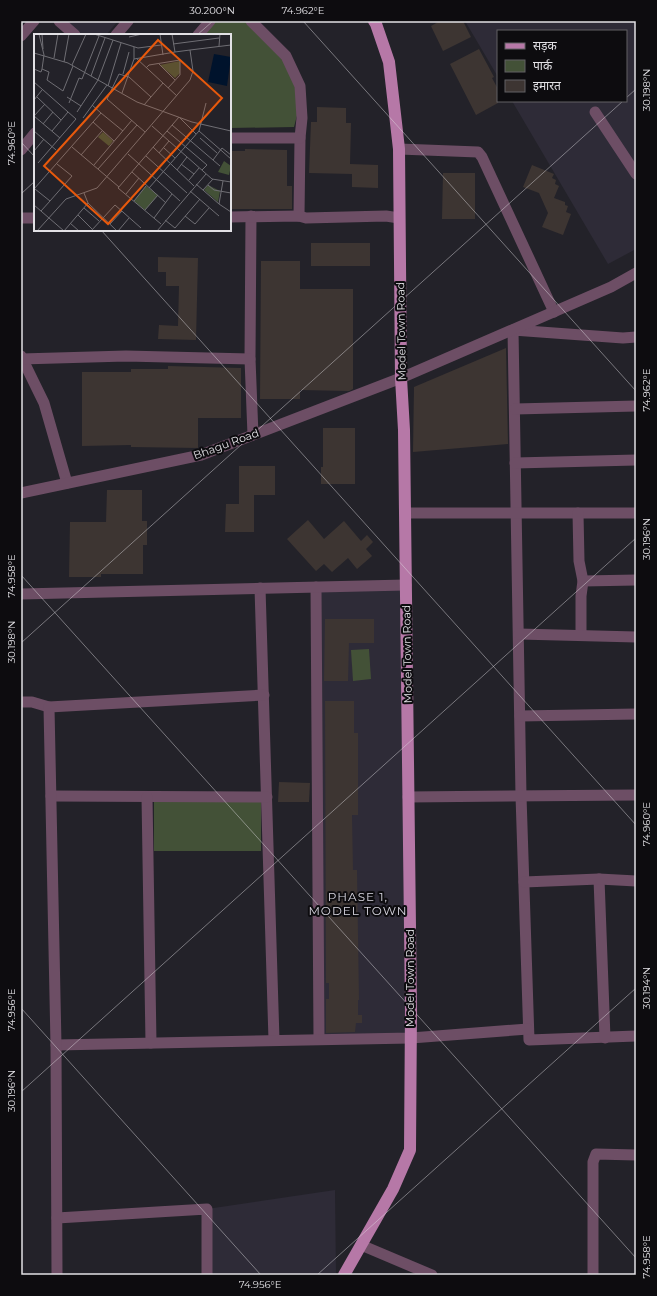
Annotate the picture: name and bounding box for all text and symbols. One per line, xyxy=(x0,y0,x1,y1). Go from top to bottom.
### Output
text: 30.200°N xyxy=(189,4,235,17)
text: 74.962°E xyxy=(282,4,325,17)
legend xyxy=(497,30,627,102)
inset map xyxy=(34,34,231,231)
text: सड़क xyxy=(533,38,558,53)
text: पार्क xyxy=(533,58,553,73)
text: 30.198°N xyxy=(640,69,653,111)
text: इमारत xyxy=(533,78,562,93)
text: 74.960°E xyxy=(5,121,18,165)
street label: Model Town Road xyxy=(393,282,409,380)
text: 74.962°E xyxy=(640,368,653,411)
street label: Bhagu Road xyxy=(191,426,261,462)
text: 30.196°N xyxy=(640,518,653,560)
text: 74.958°E xyxy=(5,554,18,598)
street label: Model Town Road xyxy=(399,605,415,703)
text: 30.198°N xyxy=(5,621,18,663)
text: 74.960°E xyxy=(640,802,653,846)
district label: PHASE 1, MODEL TOWN xyxy=(308,889,408,918)
street label: Model Town Road xyxy=(403,929,417,1027)
text: 30.194°N xyxy=(640,967,653,1009)
text: 74.956°E xyxy=(5,988,18,1031)
text: 30.196°N xyxy=(5,1070,18,1112)
text: 74.958°E xyxy=(640,1235,653,1279)
text: 74.956°E xyxy=(239,1278,282,1291)

